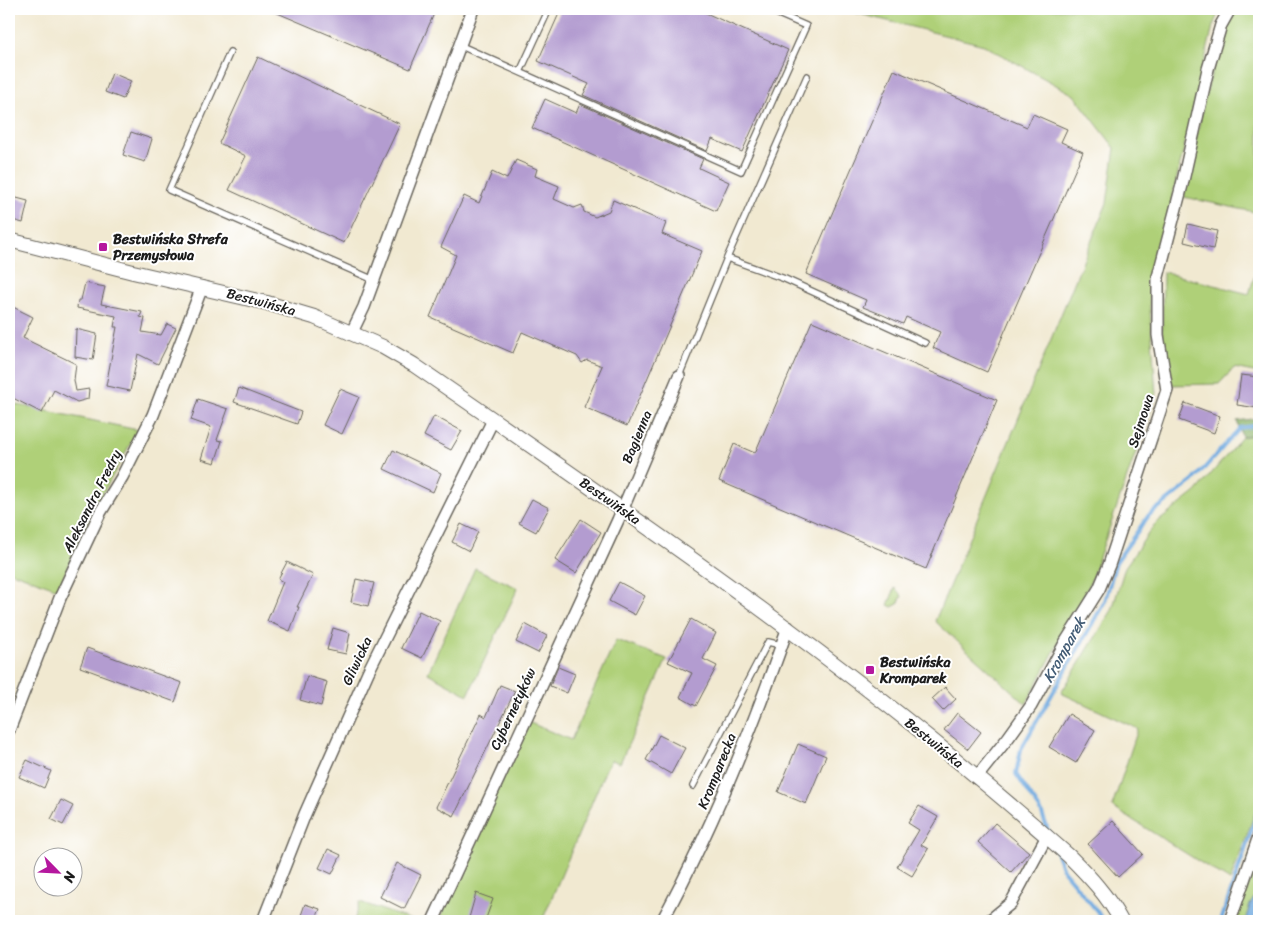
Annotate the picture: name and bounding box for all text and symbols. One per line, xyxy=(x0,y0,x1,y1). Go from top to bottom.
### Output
place label: Bestwińska Strefa Przemysłowa xyxy=(113,227,229,268)
marker: Bestwińska Strefa Przemysłowa xyxy=(97,241,109,253)
street label: Bestwińska xyxy=(224,281,298,323)
street label: Sejmowa xyxy=(1121,391,1161,451)
street label: Bagienna xyxy=(615,406,659,468)
street label: Aleksandra Fredry xyxy=(55,444,129,558)
street label: Bestwińska xyxy=(574,471,646,531)
water label: Kromparek xyxy=(1035,611,1094,687)
street label: Gliwicka xyxy=(335,632,379,690)
place label: Bestwińska Kromparek xyxy=(879,650,952,691)
street label: Cybernetyków xyxy=(483,663,543,754)
marker: Bestwińska Kromparek xyxy=(864,664,876,676)
street label: Bestwińska xyxy=(899,711,969,775)
street label: Kromparecka xyxy=(690,729,744,813)
north arrow xyxy=(32,848,82,898)
text: N xyxy=(56,867,83,887)

